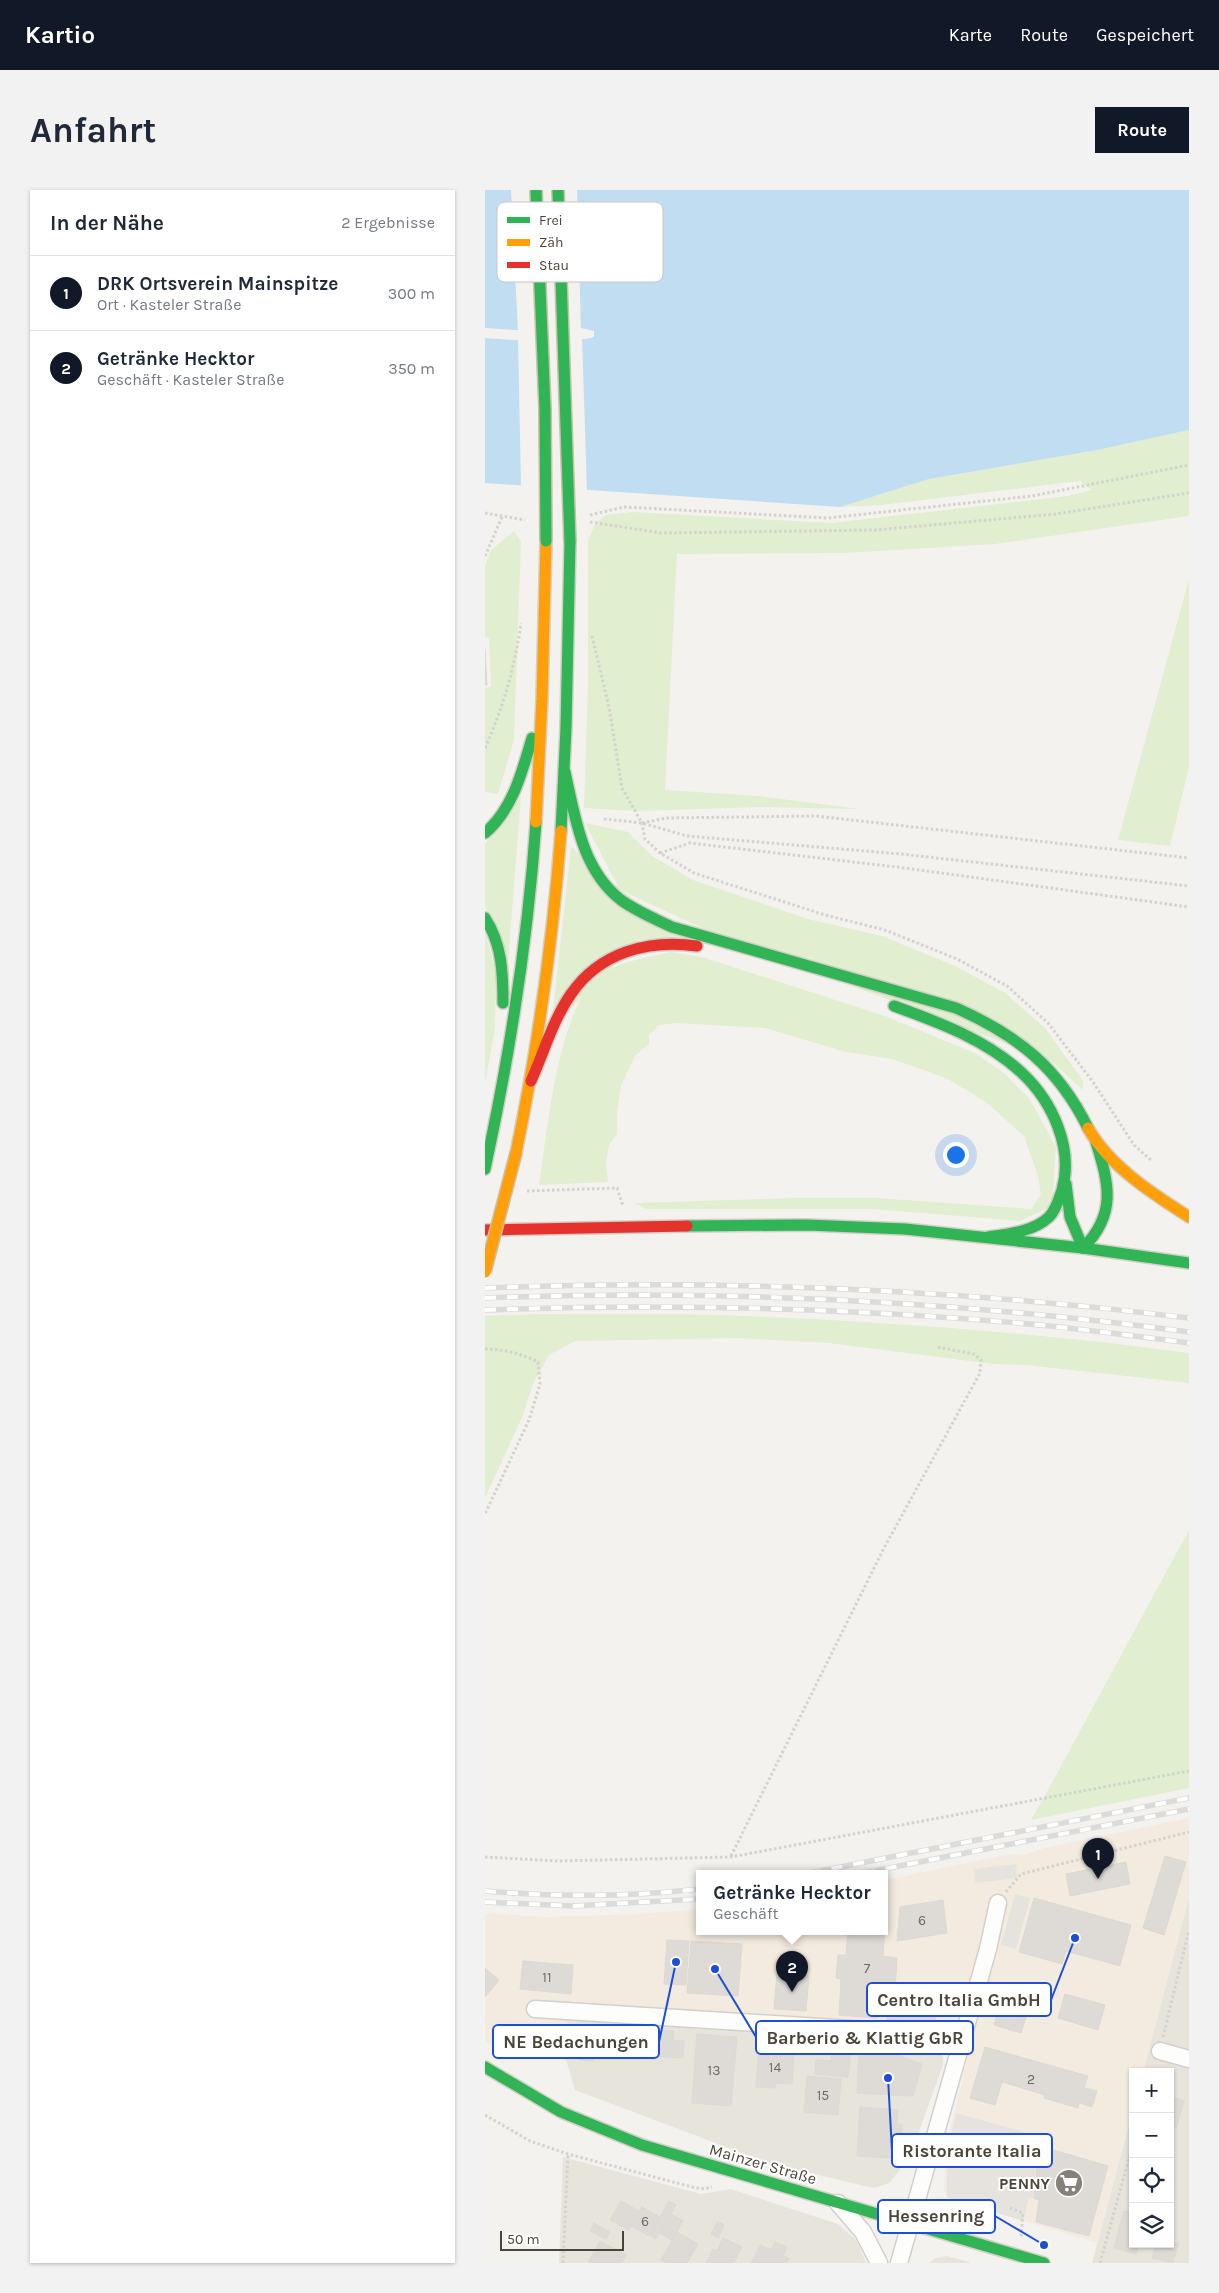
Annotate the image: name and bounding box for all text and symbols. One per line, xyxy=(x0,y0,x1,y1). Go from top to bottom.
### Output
text: Kartio xyxy=(25,21,95,49)
text: Karte xyxy=(949,24,992,46)
text: Route xyxy=(1020,24,1068,46)
text: Gespeichert xyxy=(1096,24,1194,46)
button: Route xyxy=(1095,107,1189,153)
text: Anfahrt xyxy=(30,110,156,151)
legend xyxy=(497,202,663,282)
text: In der Nähe xyxy=(50,211,164,235)
text: Frei xyxy=(539,212,563,229)
text: 2 Ergebnisse xyxy=(341,213,435,232)
text: Zäh xyxy=(539,234,563,251)
text: Stau xyxy=(539,257,569,274)
text: DRK Ortsverein Mainspitze xyxy=(97,273,338,295)
text: 1 xyxy=(63,284,69,303)
text: 300 m xyxy=(388,284,435,303)
text: Ort · Kasteler Straße xyxy=(97,295,241,314)
text: Getränke Hecktor xyxy=(97,348,254,370)
text: 2 xyxy=(61,359,71,378)
text: 350 m xyxy=(388,359,435,378)
text: Geschäft · Kasteler Straße xyxy=(97,370,284,389)
your location xyxy=(943,1142,969,1168)
pin: 1 xyxy=(1082,1838,1114,1879)
popup xyxy=(696,1870,888,1935)
text: Getränke Hecktor xyxy=(713,1882,871,1904)
text: Geschäft xyxy=(713,1904,778,1923)
house number: 6 xyxy=(918,1912,926,1929)
pin: 2 xyxy=(776,1951,808,1992)
house number: 7 xyxy=(864,1960,871,1977)
house number: 11 xyxy=(542,1969,552,1986)
callout: Centro Italia GmbH xyxy=(867,1983,1051,2016)
text: Centro Italia GmbH xyxy=(877,1989,1041,2011)
callout: Barberio & Klattig GbR xyxy=(756,2021,973,2054)
callout: NE Bedachungen xyxy=(493,2025,659,2058)
text: Barberio & Klattig GbR xyxy=(766,2027,964,2049)
text: NE Bedachungen xyxy=(503,2031,649,2053)
house number: 14 xyxy=(769,2059,781,2076)
house number: 13 xyxy=(708,2062,720,2079)
map controls xyxy=(1129,2068,1174,2248)
button: + xyxy=(1129,2068,1174,2113)
house number: 2 xyxy=(1027,2071,1035,2088)
house number: 15 xyxy=(817,2087,829,2104)
button: − xyxy=(1129,2113,1174,2158)
callout: Ristorante Italia xyxy=(892,2134,1052,2167)
street label: Mainzer Straße xyxy=(707,2140,819,2188)
text: Ristorante Italia xyxy=(902,2140,1042,2162)
button: locate xyxy=(1129,2158,1174,2203)
supermarket icon: PENNY xyxy=(1054,2168,1084,2198)
place label: PENNY xyxy=(999,2174,1051,2193)
callout: Hessenring xyxy=(878,2200,995,2233)
button: layers xyxy=(1129,2203,1174,2248)
text: Hessenring xyxy=(888,2205,985,2227)
house number: 6 xyxy=(641,2213,649,2230)
scale bar xyxy=(500,2228,624,2251)
text: 50 m xyxy=(507,2231,540,2248)

